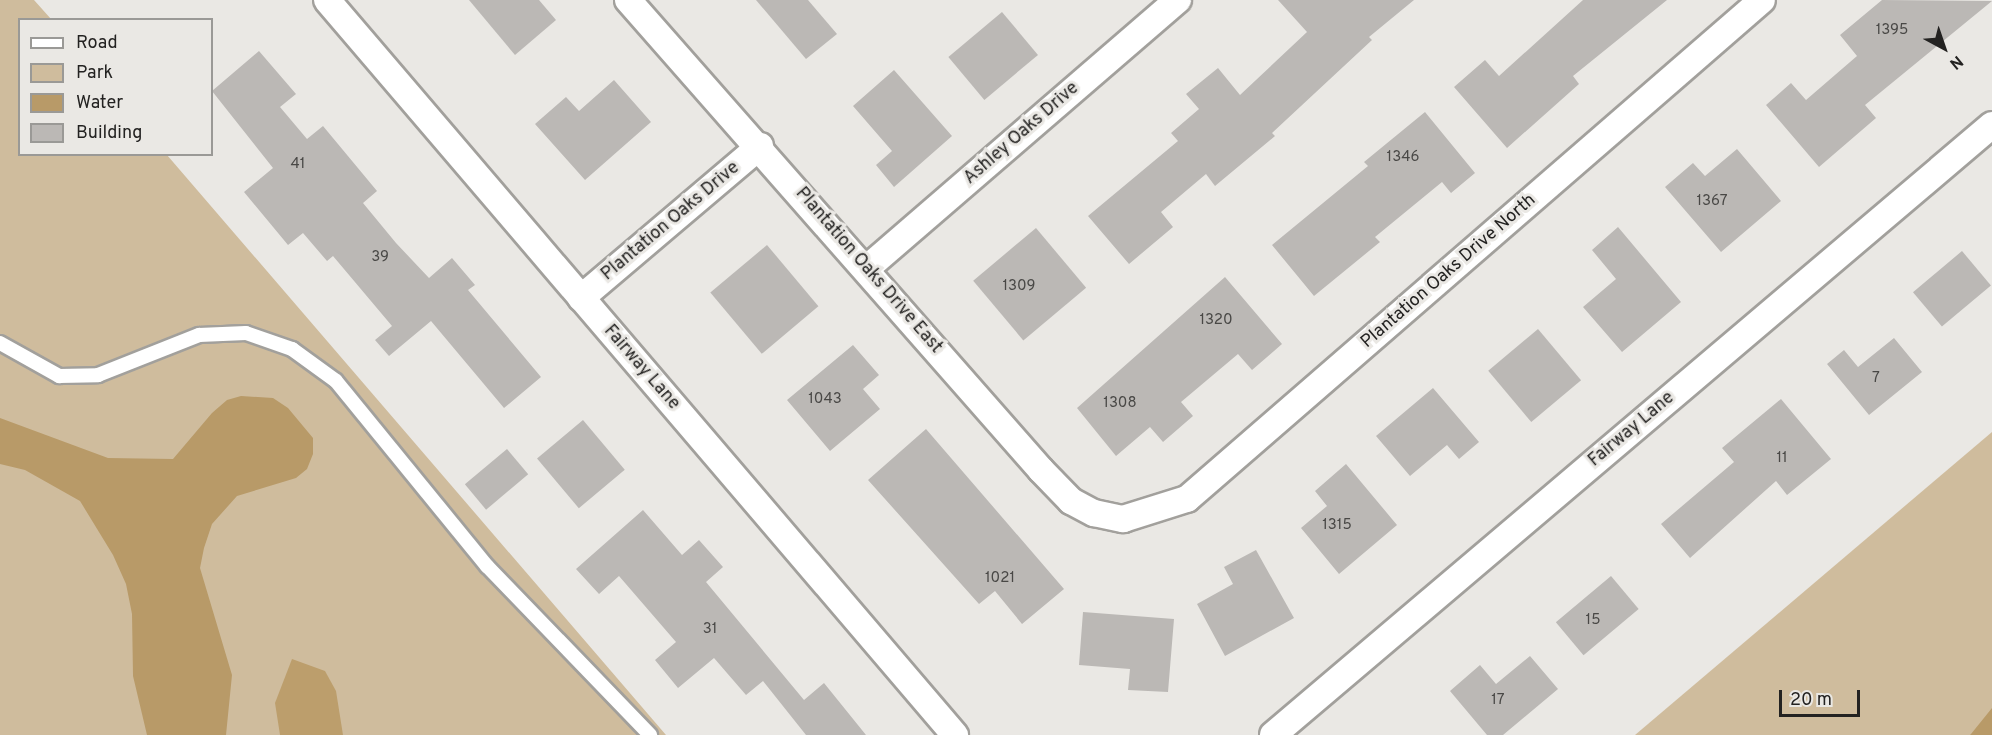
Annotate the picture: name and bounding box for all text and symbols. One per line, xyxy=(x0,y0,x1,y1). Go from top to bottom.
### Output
legend xyxy=(18,18,213,156)
north arrow xyxy=(1914,18,1974,78)
house number: 1395 xyxy=(1876,22,1908,40)
text: Road xyxy=(76,32,118,55)
text: N xyxy=(1945,50,1966,73)
text: Park xyxy=(76,62,113,85)
street label: Ashley Oaks Drive xyxy=(960,78,1084,190)
text: Water xyxy=(76,92,123,115)
text: Building xyxy=(76,122,142,145)
house number: 1346 xyxy=(1387,149,1419,167)
house number: 41 xyxy=(291,156,305,174)
street label: Plantation Oaks Drive xyxy=(598,158,744,286)
street label: Plantation Oaks Drive East xyxy=(790,184,946,358)
street label: Plantation Oaks Drive North xyxy=(1357,190,1541,354)
house number: 1367 xyxy=(1696,193,1728,211)
house number: 39 xyxy=(371,249,389,267)
house number: 1309 xyxy=(1002,278,1036,296)
house number: 1320 xyxy=(1199,312,1233,330)
street label: Fairway Lane xyxy=(598,321,684,415)
house number: 7 xyxy=(1872,370,1880,388)
street label: Fairway Lane xyxy=(1585,388,1679,472)
house number: 1043 xyxy=(808,391,842,409)
house number: 1308 xyxy=(1103,395,1137,413)
house number: 11 xyxy=(1776,450,1788,468)
house number: 1315 xyxy=(1322,517,1352,535)
house number: 1021 xyxy=(985,570,1015,588)
house number: 15 xyxy=(1586,612,1600,630)
house number: 31 xyxy=(703,621,717,639)
scale bar xyxy=(1782,678,1863,716)
text: 20 m xyxy=(1790,689,1832,712)
house number: 17 xyxy=(1491,692,1505,710)

